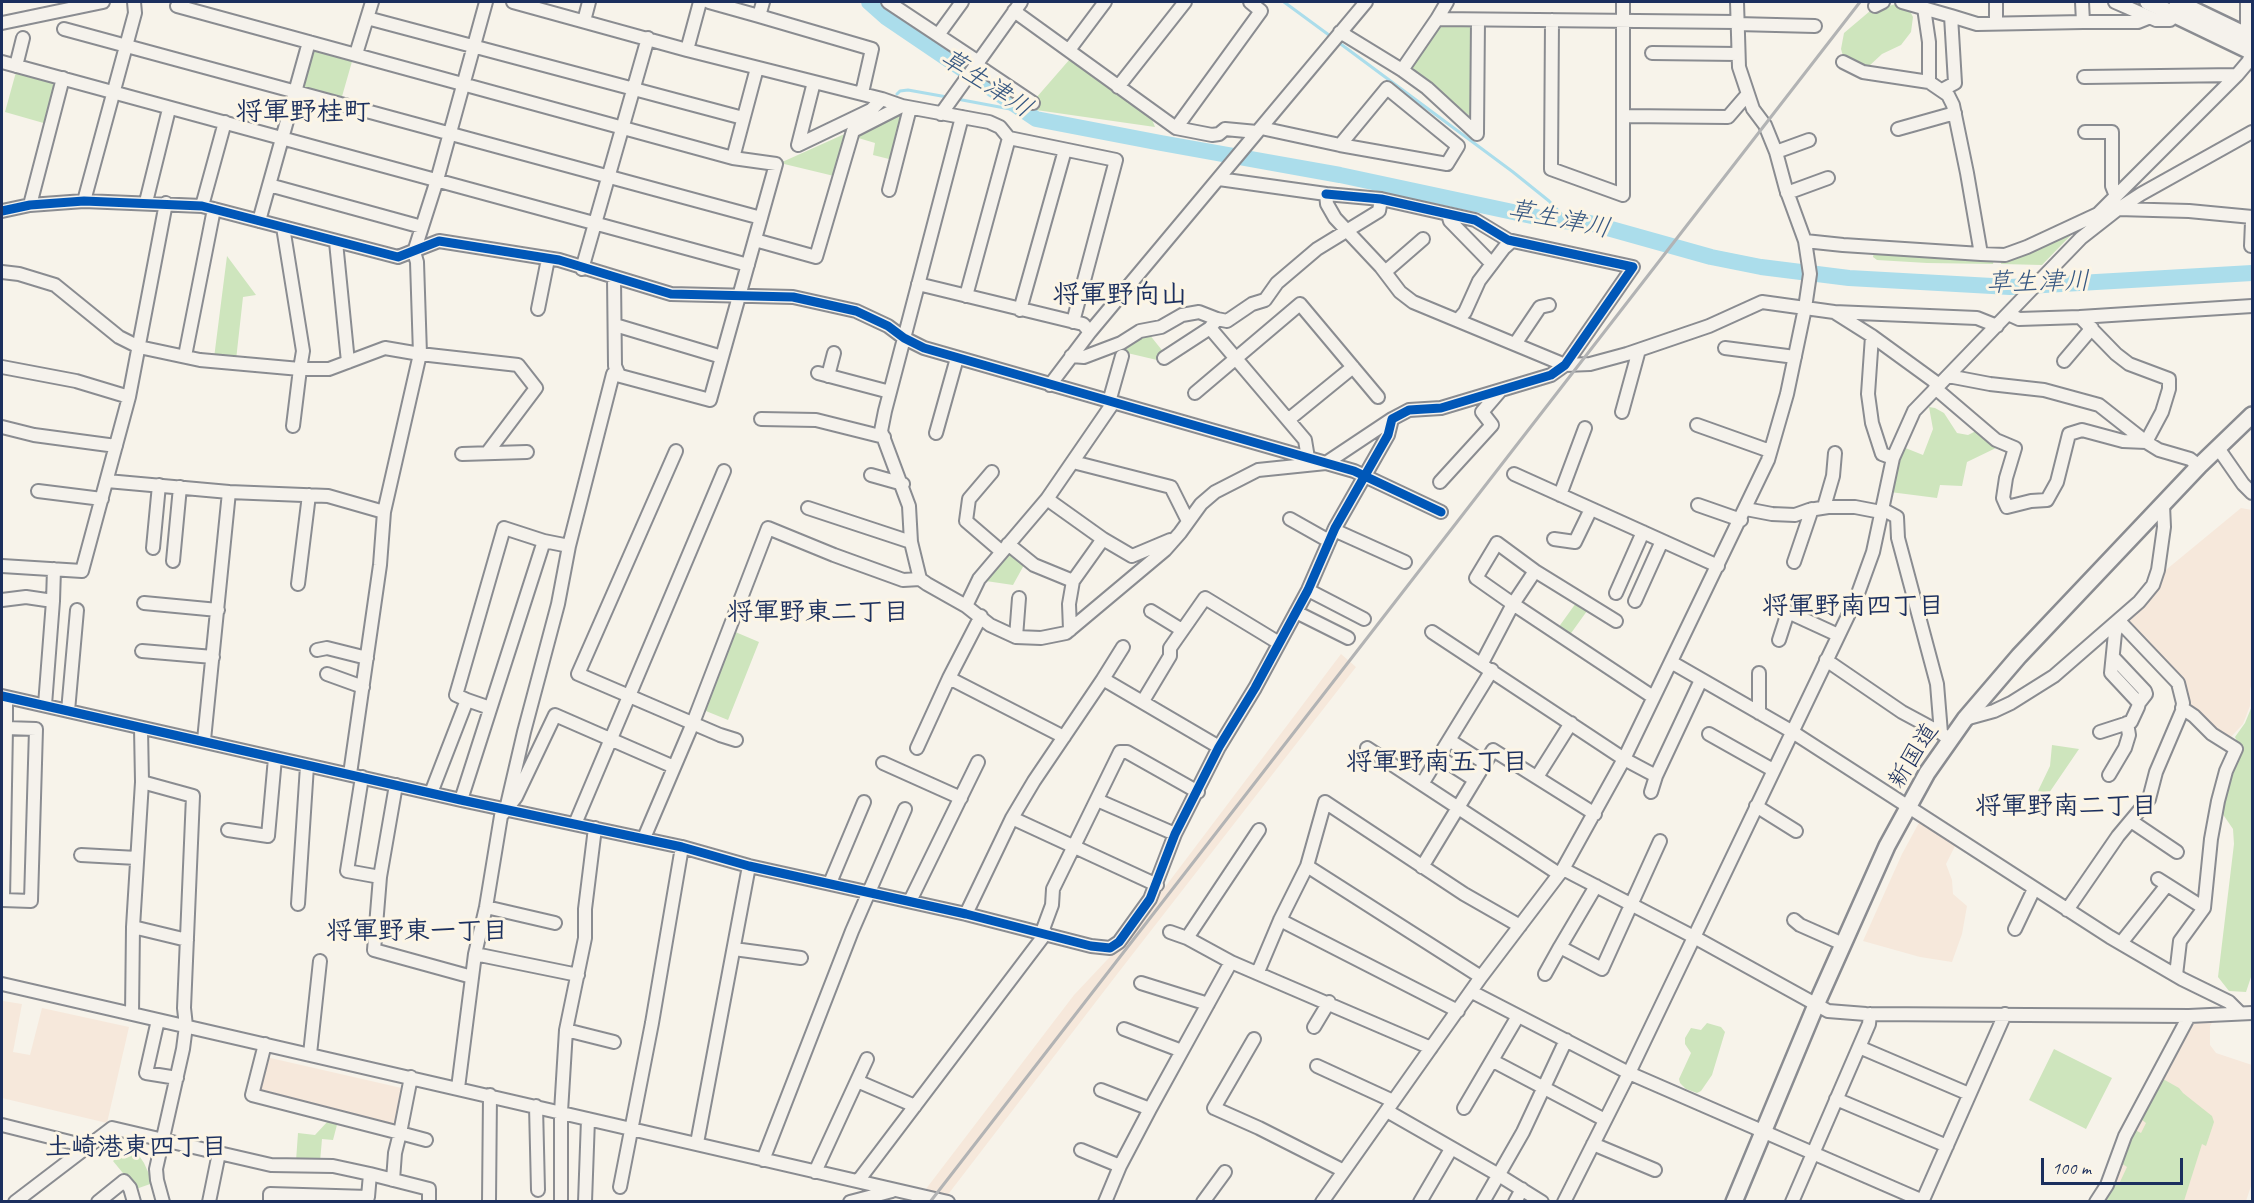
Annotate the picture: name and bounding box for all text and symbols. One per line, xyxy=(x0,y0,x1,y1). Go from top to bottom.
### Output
water label: 草生津川 xyxy=(934,43,1038,125)
district label: 将軍野桂町 xyxy=(236,97,370,129)
water label: 草生津川 xyxy=(1505,195,1613,245)
water label: 草生津川 xyxy=(1986,266,2090,300)
district label: 将軍野向山 xyxy=(1053,280,1187,312)
district label: 将軍野南四丁目 xyxy=(1762,591,1944,623)
district label: 将軍野東二丁目 xyxy=(727,597,909,629)
street label: 新国道 xyxy=(1883,718,1945,794)
district label: 将軍野南五丁目 xyxy=(1346,747,1528,779)
district label: 将軍野南二丁目 xyxy=(1975,791,2157,823)
district label: 将軍野東一丁目 xyxy=(326,916,508,948)
district label: 土崎港東四丁目 xyxy=(45,1132,227,1164)
scale bar xyxy=(2044,1146,2186,1184)
text: 100 m xyxy=(2052,1157,2091,1179)

